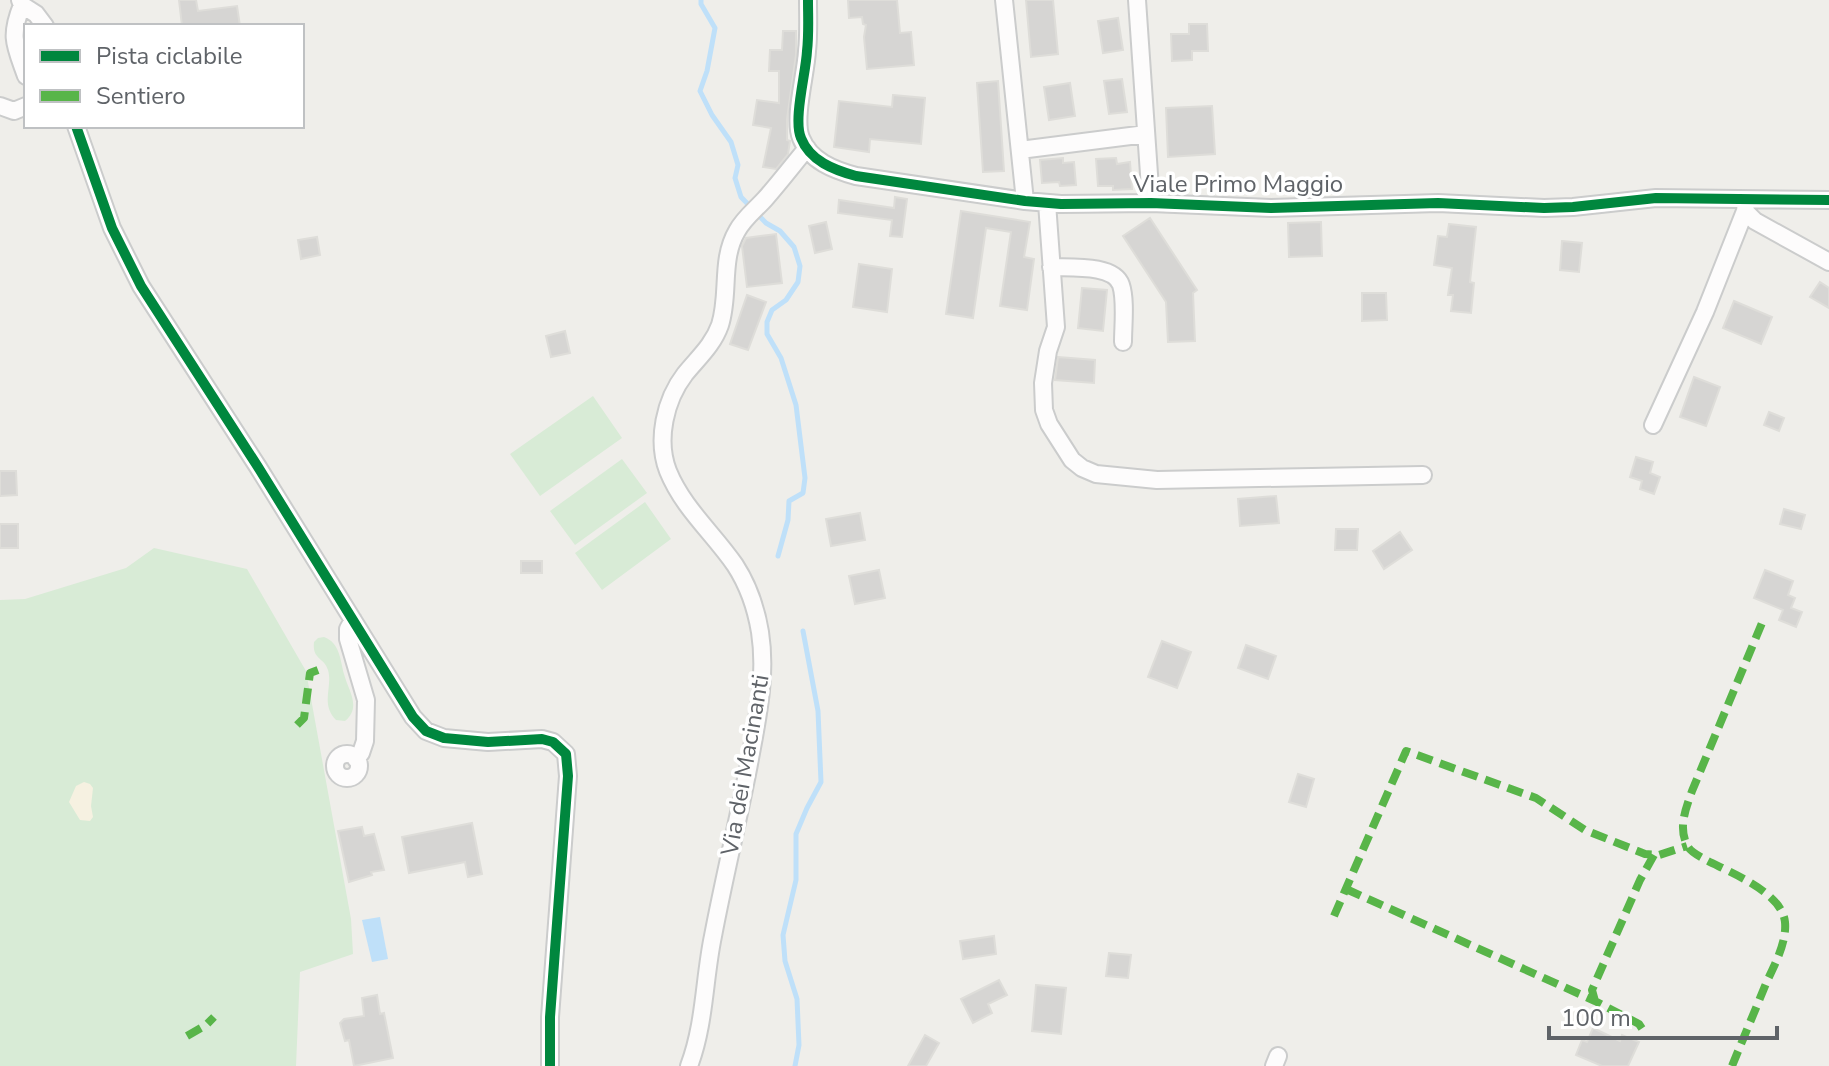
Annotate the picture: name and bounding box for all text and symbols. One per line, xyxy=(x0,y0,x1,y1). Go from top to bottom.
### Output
legend xyxy=(24,24,304,128)
text: Pista ciclabile xyxy=(96,40,242,72)
text: Sentiero xyxy=(96,80,186,112)
street label: Viale Primo Maggio xyxy=(1132,168,1343,200)
street label: Via dei Macinanti xyxy=(713,672,777,859)
scale bar xyxy=(1549,990,1777,1040)
text: 100 m xyxy=(1561,1002,1631,1034)

